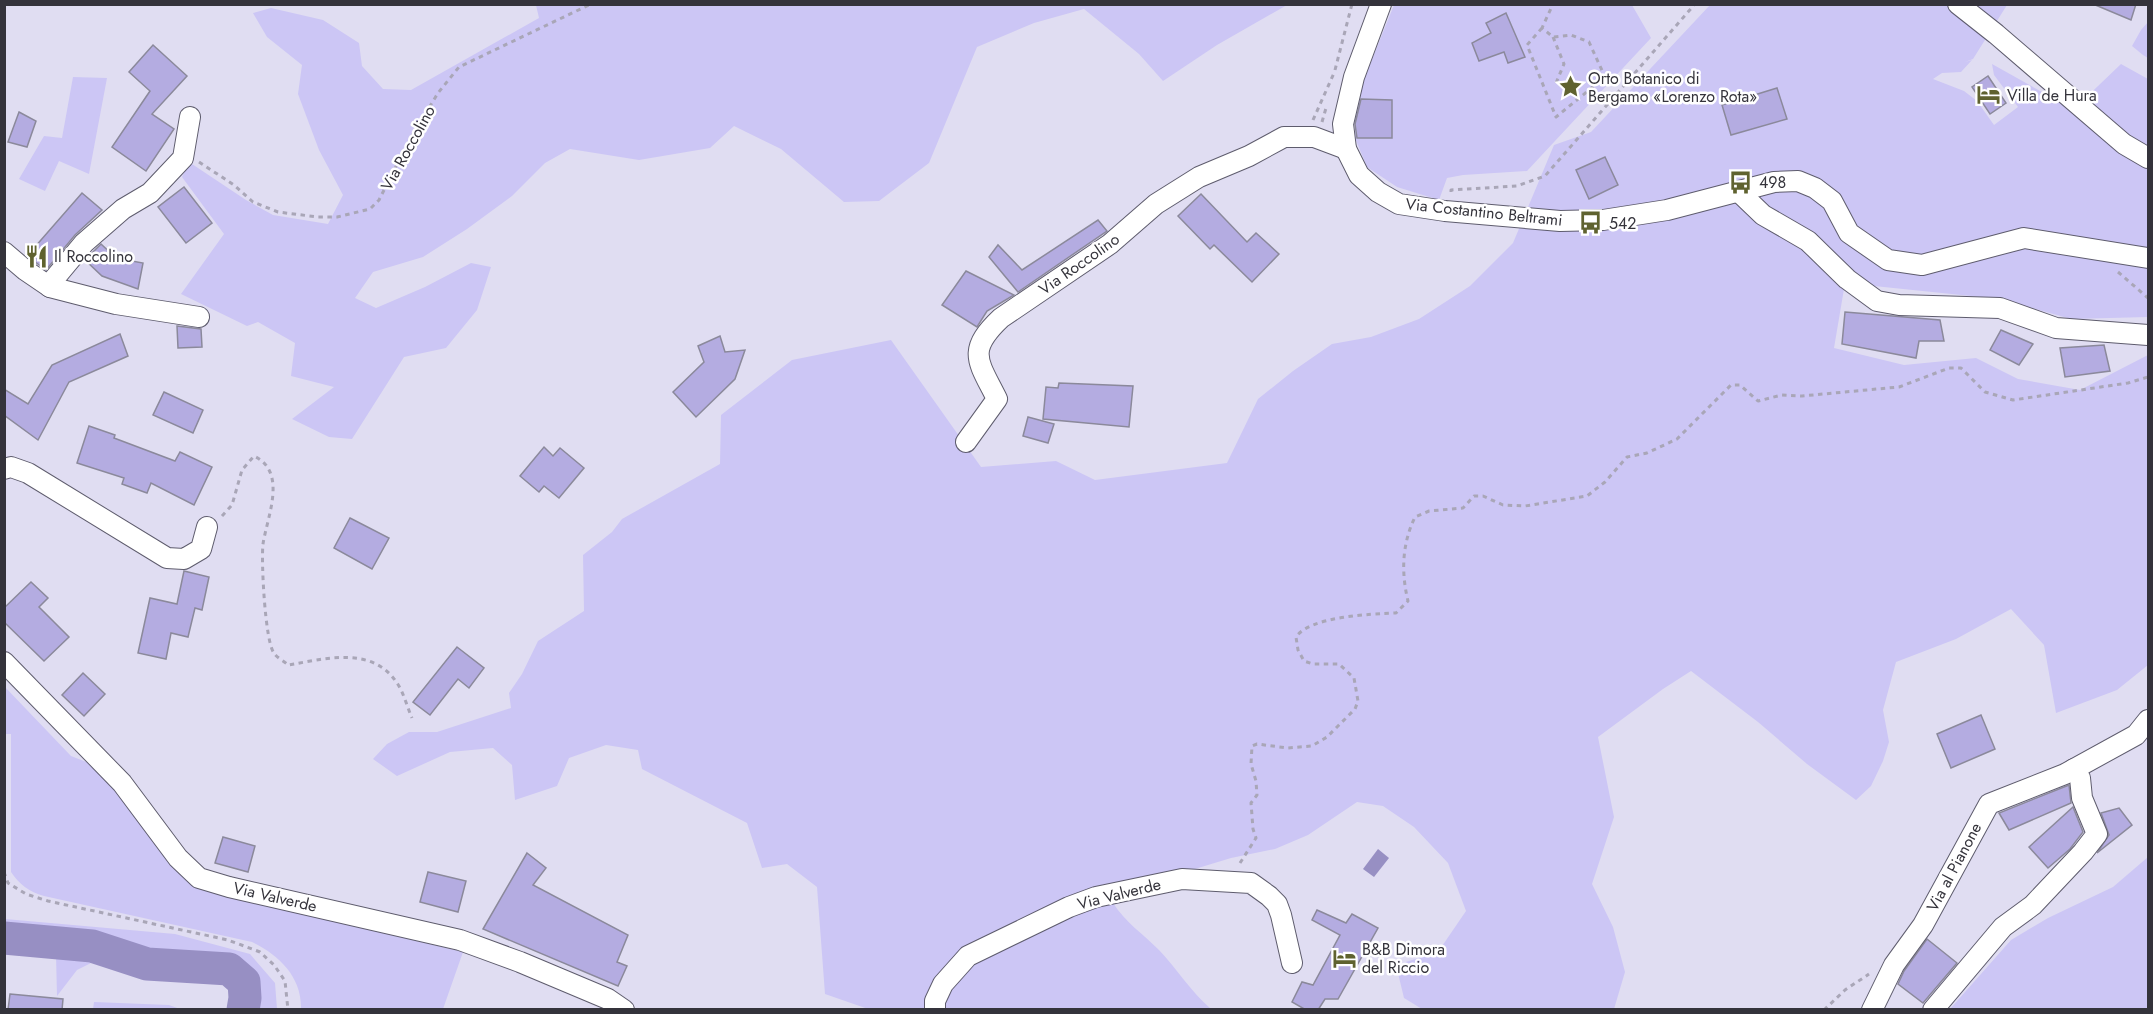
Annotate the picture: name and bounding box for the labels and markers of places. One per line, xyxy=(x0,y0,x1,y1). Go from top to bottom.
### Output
place label: Orto Botanico di Bergamo «Lorenzo Rota» xyxy=(1588,67,1757,108)
place icon: Orto Botanico di Bergamo «Lorenzo Rota» xyxy=(1557,74,1583,100)
hotel icon: Villa de Hura xyxy=(1976,82,2002,108)
place label: Villa de Hura xyxy=(2007,84,2097,107)
bus stop icon: 498 xyxy=(1728,169,1754,195)
place label: 498 xyxy=(1759,171,1786,194)
bus stop icon: 542 xyxy=(1578,210,1604,236)
place label: 542 xyxy=(1609,212,1636,235)
restaurant icon: Il Roccolino xyxy=(23,243,49,269)
place label: Il Roccolino xyxy=(54,245,133,268)
place label: B&B Dimora del Riccio xyxy=(1362,938,1445,979)
hotel icon: B&B Dimora del Riccio xyxy=(1331,945,1357,971)

